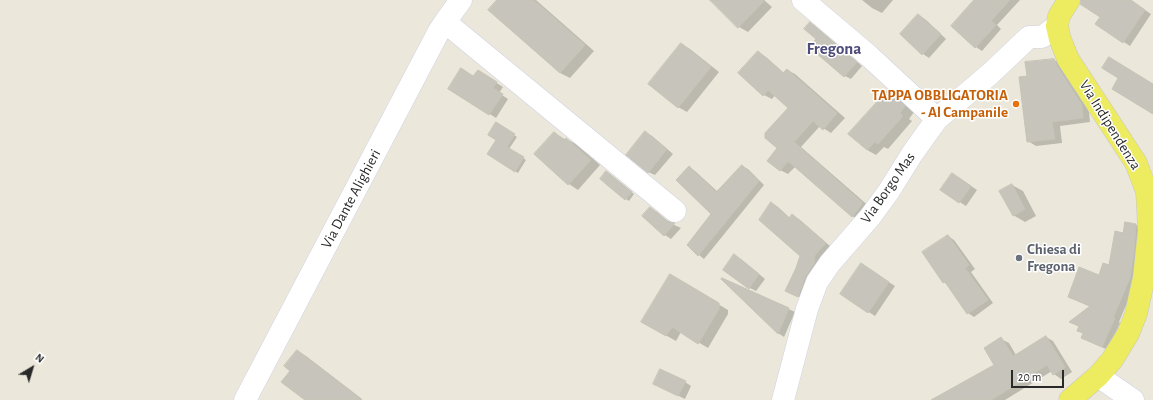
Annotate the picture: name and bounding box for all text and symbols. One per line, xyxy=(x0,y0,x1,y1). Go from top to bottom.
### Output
district label: Fregona xyxy=(807,39,861,59)
street label: Via Indipendenza xyxy=(1075,77,1145,173)
place label: TAPPA OBBLIGATORIA - Al Campanile xyxy=(871,86,1008,121)
marker: TAPPA OBBLIGATORIA - Al Campanile xyxy=(1011,99,1021,109)
street label: Via Dante Alighieri xyxy=(317,146,385,252)
street label: Via Borgo Mas xyxy=(857,149,919,227)
place label: Chiesa di Fregona xyxy=(1027,240,1081,275)
marker: Chiesa di Fregona xyxy=(1014,253,1024,263)
north arrow xyxy=(12,348,52,388)
text: N xyxy=(33,351,46,365)
scale bar xyxy=(1013,362,1066,388)
text: 20 m xyxy=(1018,371,1041,383)

